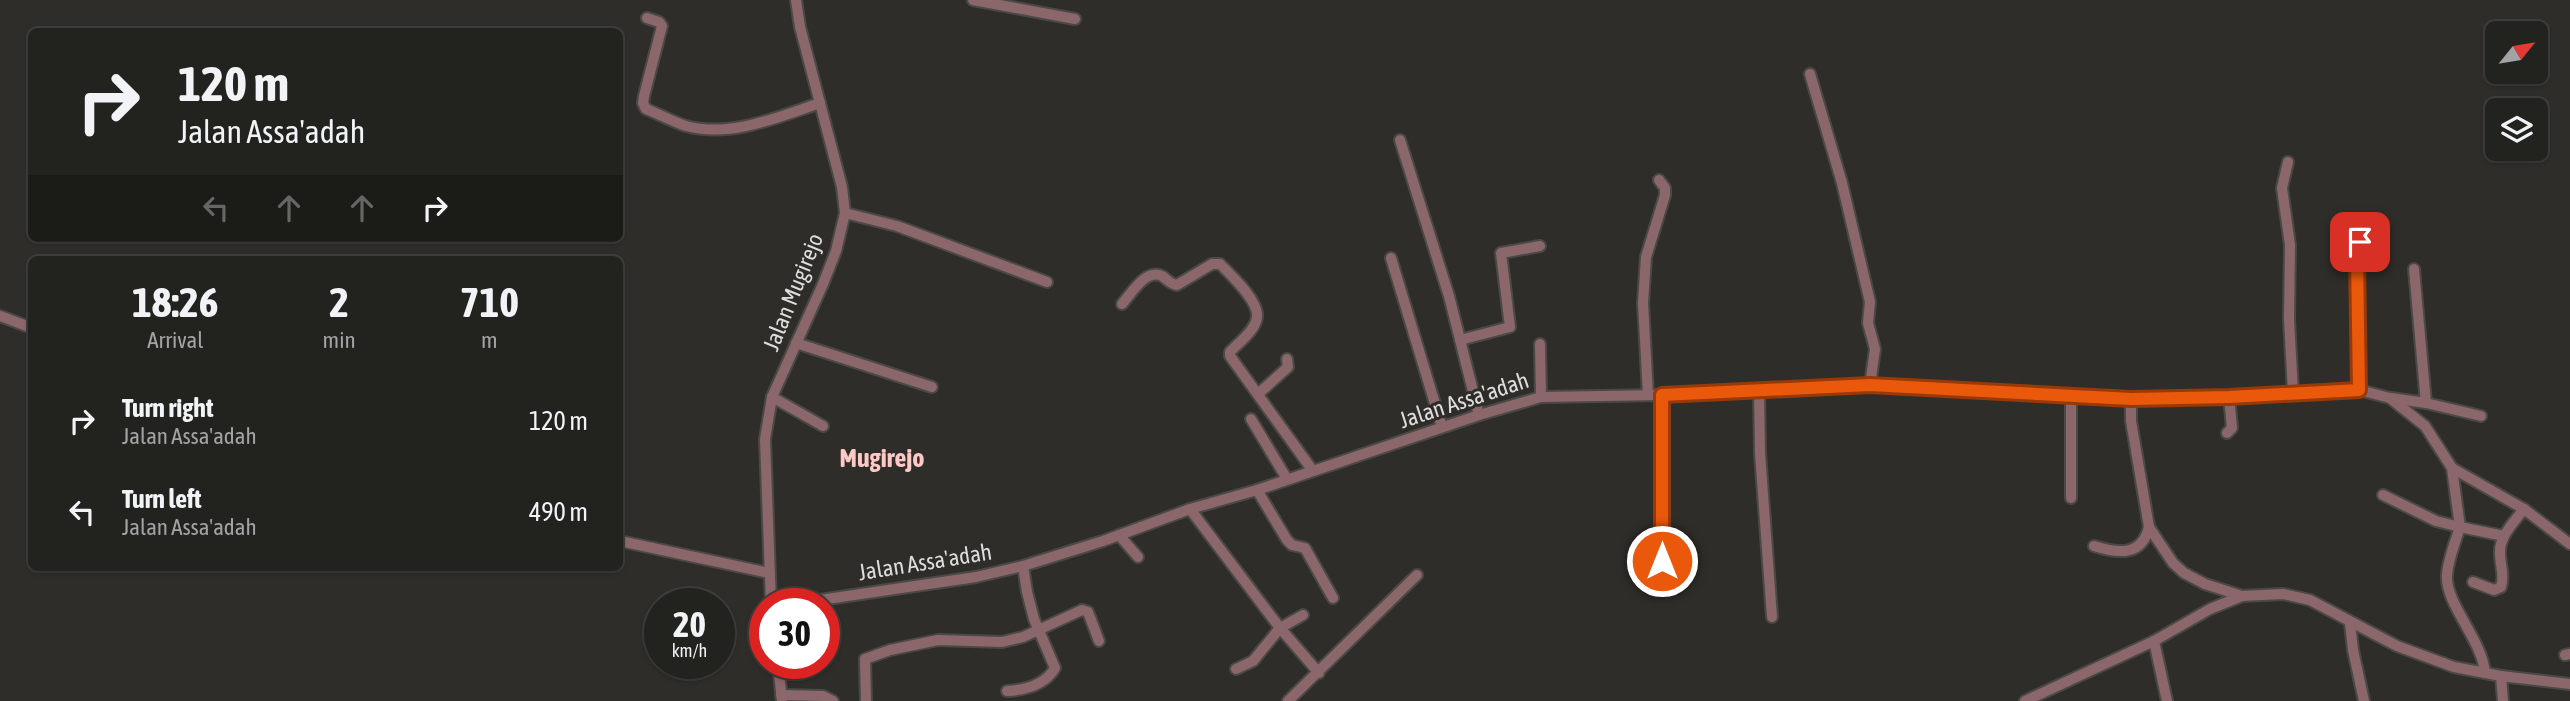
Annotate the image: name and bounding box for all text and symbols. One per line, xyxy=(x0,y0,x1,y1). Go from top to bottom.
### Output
north arrow xyxy=(2485,21,2548,84)
map controls xyxy=(2485,21,2548,161)
text: 120 m xyxy=(178,55,289,111)
icon: right xyxy=(63,56,154,147)
button: layers xyxy=(2485,98,2548,161)
text: Jalan Assa'adah xyxy=(178,113,365,150)
icon: left xyxy=(197,189,235,227)
icon: ahead xyxy=(270,189,308,227)
icon: ahead xyxy=(343,189,381,227)
icon: right xyxy=(416,189,454,227)
pin xyxy=(2330,212,2390,272)
icon: arrive xyxy=(2341,223,2379,261)
street label: Jalan Mugirejo xyxy=(758,230,828,354)
text: 18:26 xyxy=(132,278,219,326)
text: 2 xyxy=(329,278,349,326)
text: 710 xyxy=(460,278,519,326)
text: Arrival xyxy=(147,327,203,353)
text: min xyxy=(323,327,356,353)
text: m xyxy=(481,327,498,353)
street label: Jalan Assa'adah xyxy=(1396,367,1532,433)
text: Turn right xyxy=(122,393,213,423)
icon: right xyxy=(63,402,101,440)
text: 120 m xyxy=(529,406,588,436)
text: Jalan Assa'adah xyxy=(122,423,257,449)
district label: Mugirejo xyxy=(840,443,924,473)
text: Turn left xyxy=(122,484,202,514)
icon: left xyxy=(63,493,101,531)
text: 490 m xyxy=(529,497,588,527)
text: Jalan Assa'adah xyxy=(122,514,257,540)
position arrow xyxy=(1625,524,1699,598)
street label: Jalan Assa'adah xyxy=(857,539,993,585)
speed limit sign: 30 xyxy=(749,588,840,679)
text: 20 xyxy=(673,604,706,644)
text: km/h xyxy=(672,640,707,661)

